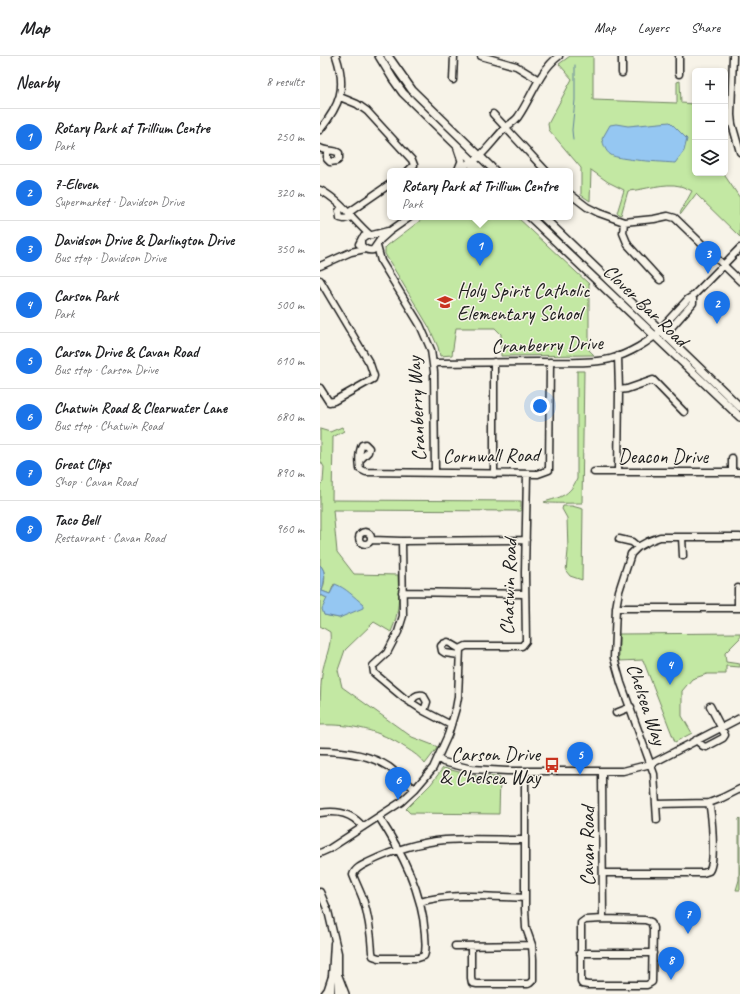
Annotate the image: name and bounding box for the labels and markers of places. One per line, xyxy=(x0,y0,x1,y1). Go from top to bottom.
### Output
pin: 1 xyxy=(467,233,493,266)
pin: 3 xyxy=(695,241,721,274)
place label: Holy Spirit Catholic Elementary School xyxy=(457,278,590,326)
pin: 2 xyxy=(704,291,730,324)
school or university icon: Holy Spirit Catholic Elementary School xyxy=(436,293,454,311)
pin: 4 xyxy=(657,652,683,685)
place label: Carson Drive & Chelsea Way xyxy=(439,742,542,790)
pin: 5 xyxy=(567,742,593,775)
bus stop icon: Carson Drive & Chelsea Way xyxy=(543,756,561,774)
pin: 6 xyxy=(385,767,411,800)
pin: 7 xyxy=(675,901,701,934)
pin: 8 xyxy=(658,947,684,980)

